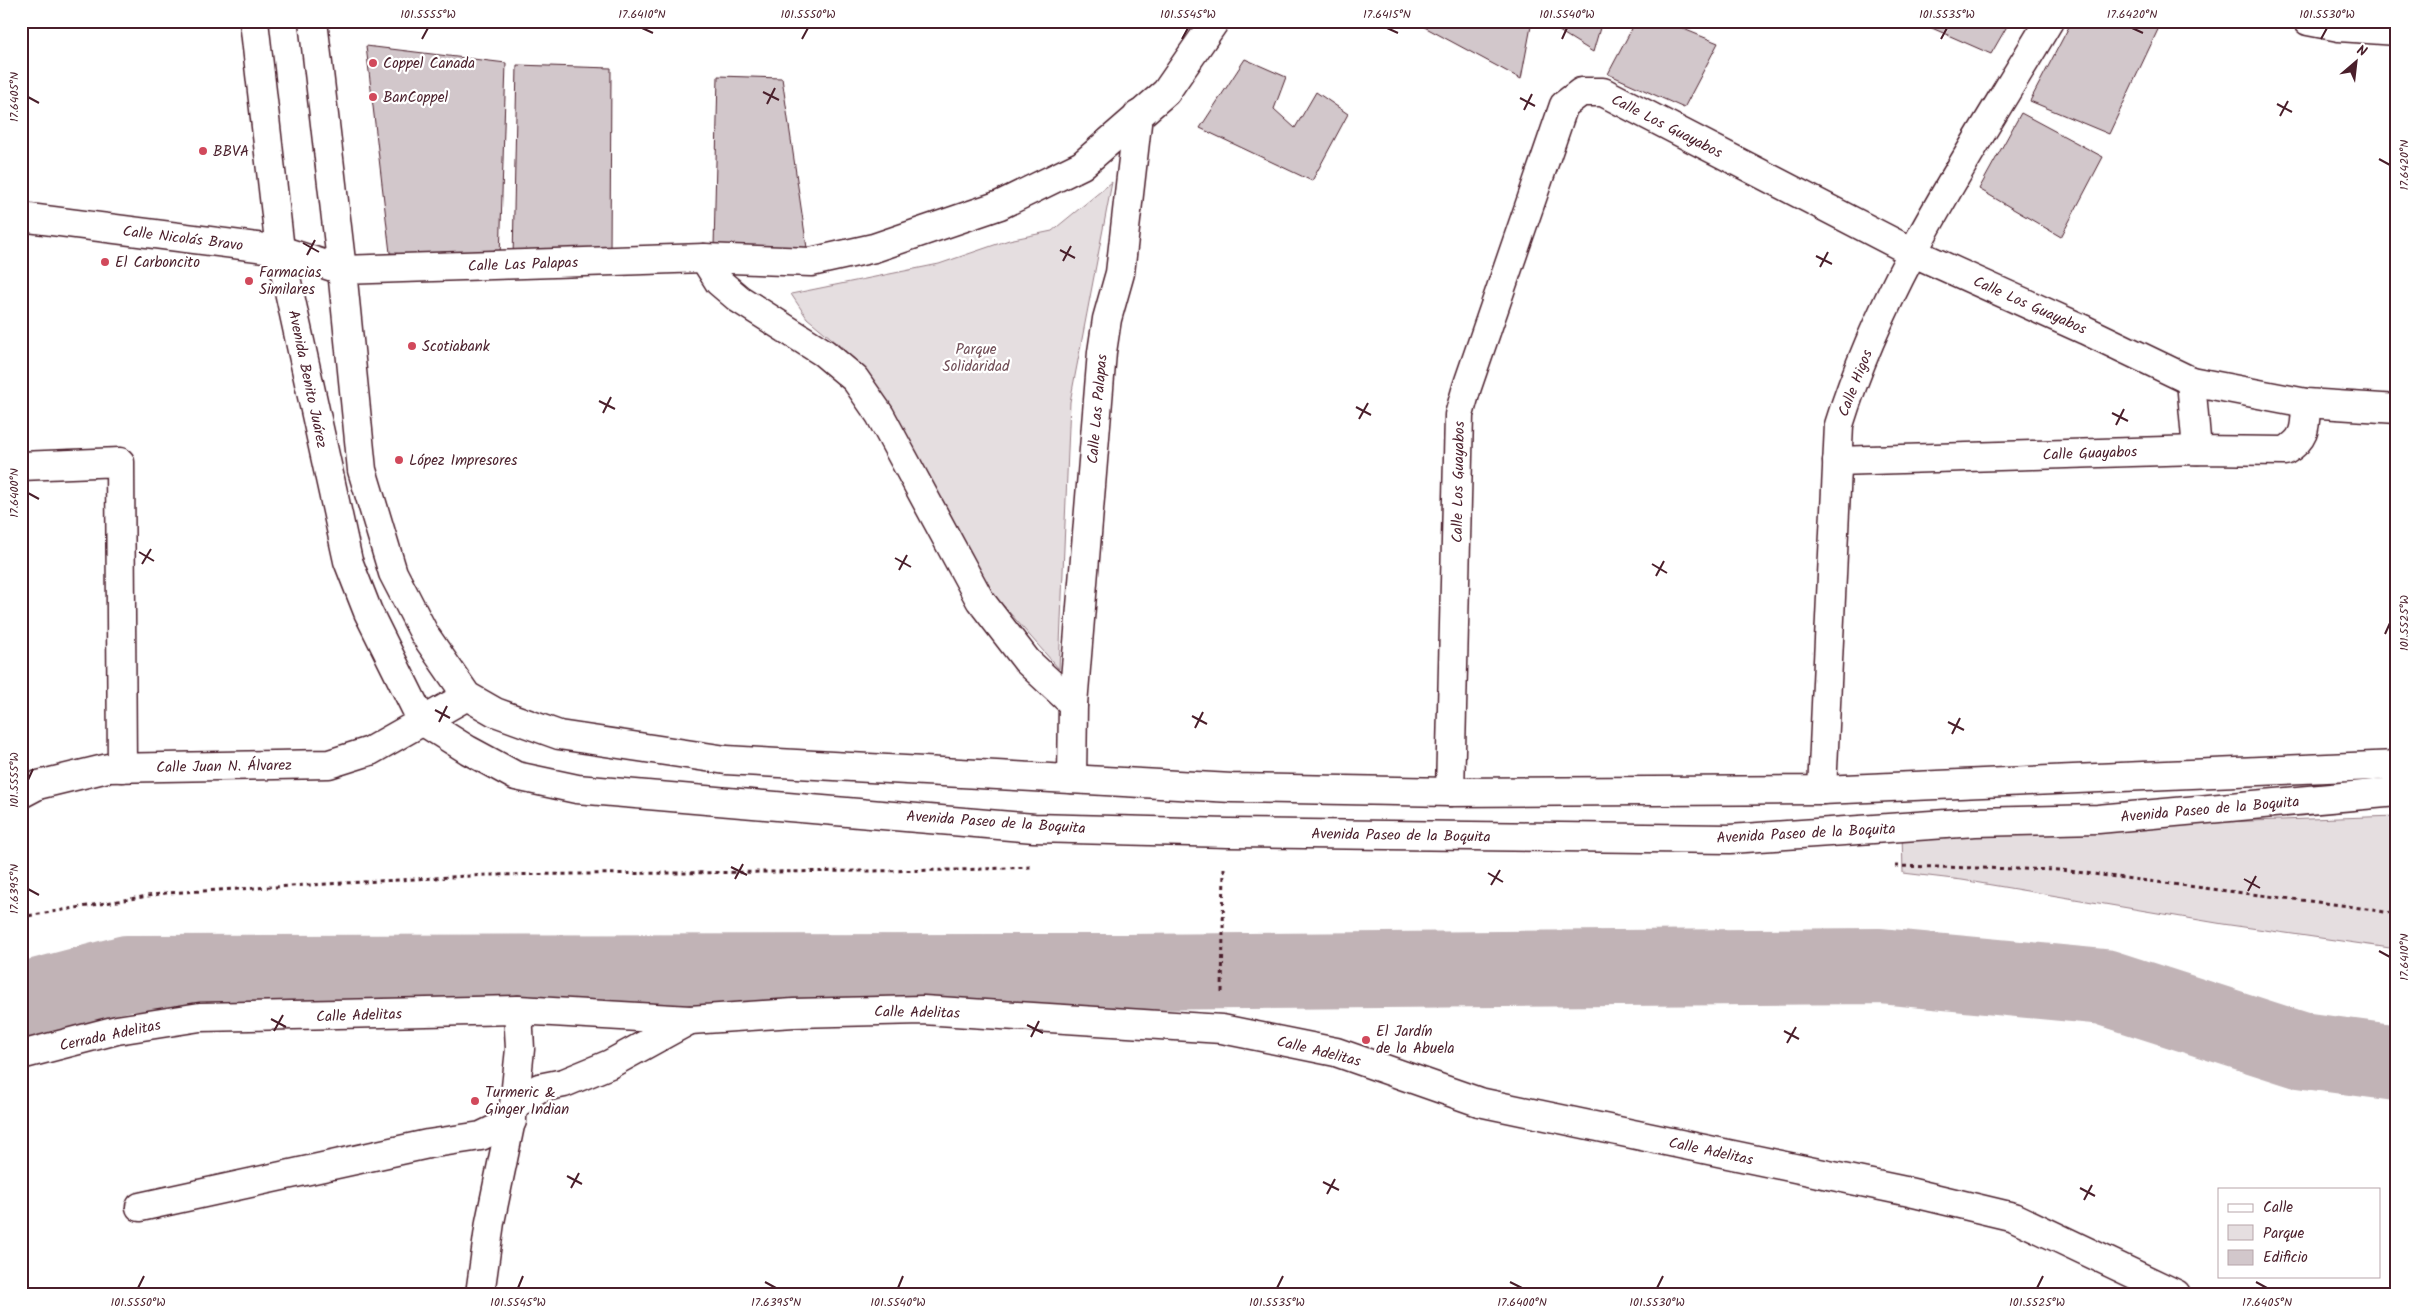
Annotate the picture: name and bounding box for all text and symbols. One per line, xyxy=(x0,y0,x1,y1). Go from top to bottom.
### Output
text: 101.5555°W xyxy=(400,5,456,24)
text: 17.6410°N xyxy=(618,5,666,24)
text: 101.5550°W xyxy=(780,5,836,24)
text: 101.5545°W xyxy=(1160,5,1216,24)
text: 17.6415°N xyxy=(1363,5,1411,24)
text: 101.5540°W xyxy=(1539,5,1595,24)
text: 101.5535°W xyxy=(1919,5,1975,24)
text: 17.6420°N xyxy=(2107,5,2157,24)
text: 101.5530°W xyxy=(2299,5,2355,24)
north arrow xyxy=(2330,38,2380,88)
text: N xyxy=(2353,40,2371,63)
place label: Coppel Canada xyxy=(383,52,475,76)
marker: Coppel Canada xyxy=(367,57,379,69)
text: 17.6405°N xyxy=(5,72,24,122)
place label: BanCoppel xyxy=(383,86,448,110)
street label: Calle Los Guayabos xyxy=(1607,88,1727,166)
marker: BanCoppel xyxy=(367,91,379,103)
place label: BBVA xyxy=(213,140,249,164)
text: 17.6420°N xyxy=(2395,140,2414,190)
marker: BBVA xyxy=(197,145,209,157)
street label: Calle Nicolás Bravo xyxy=(121,220,245,258)
place label: El Carboncito xyxy=(115,251,200,275)
street label: Calle Las Palapas xyxy=(468,251,579,279)
marker: El Carboncito xyxy=(99,256,111,268)
place label: Farmacias Similares xyxy=(259,261,322,302)
street label: Calle Los Guayabos xyxy=(1969,270,2091,342)
marker: Farmacias Similares xyxy=(243,275,255,287)
street label: Avenida Benito Juárez xyxy=(281,308,333,451)
place label: Scotiabank xyxy=(422,335,491,359)
park label: Parque Solidaridad xyxy=(942,338,1010,379)
marker: Scotiabank xyxy=(406,340,418,352)
street label: Calle Higos xyxy=(1832,346,1880,420)
street label: Calle Las Palapas xyxy=(1081,353,1115,465)
street label: Calle Los Guayabos xyxy=(1446,420,1472,543)
street label: Calle Guayabos xyxy=(2042,440,2138,468)
place label: López Impresores xyxy=(409,449,518,473)
marker: López Impresores xyxy=(393,454,405,466)
text: 17.6400°N xyxy=(5,468,24,518)
text: 101.5525°W xyxy=(2395,595,2414,651)
text: 101.5555°W xyxy=(5,752,24,808)
street label: Calle Juan N. Álvarez xyxy=(156,754,292,780)
street label: Avenida Paseo de la Boquita xyxy=(2120,790,2301,830)
street label: Avenida Paseo de la Boquita xyxy=(906,805,1086,841)
street label: Avenida Paseo de la Boquita xyxy=(1716,817,1896,851)
street label: Avenida Paseo de la Boquita xyxy=(1311,822,1491,850)
text: 17.6395°N xyxy=(5,864,24,914)
text: 17.6410°N xyxy=(2395,933,2414,981)
street label: Calle Adelitas xyxy=(874,1000,961,1026)
street label: Calle Adelitas xyxy=(316,1002,403,1029)
street label: Cerrada Adelitas xyxy=(57,1013,164,1058)
place label: El Jardín de la Abuela xyxy=(1376,1020,1455,1061)
street label: Calle Adelitas xyxy=(1274,1030,1364,1074)
marker: El Jardín de la Abuela xyxy=(1360,1034,1372,1046)
place label: Turmeric & Ginger Indian xyxy=(485,1081,569,1122)
marker: Turmeric & Ginger Indian xyxy=(469,1095,481,1107)
street label: Calle Adelitas xyxy=(1666,1131,1756,1173)
legend xyxy=(2218,1188,2380,1278)
text: Calle xyxy=(2263,1196,2293,1220)
text: Parque xyxy=(2263,1222,2304,1246)
text: Edificio xyxy=(2263,1246,2308,1270)
text: 101.5550°W xyxy=(110,1293,166,1312)
text: 101.5545°W xyxy=(490,1293,546,1312)
text: 17.6395°N xyxy=(751,1293,801,1312)
text: 101.5540°W xyxy=(870,1293,926,1312)
text: 101.5535°W xyxy=(1249,1293,1305,1312)
text: 17.6400°N xyxy=(1497,1293,1547,1312)
text: 101.5530°W xyxy=(1629,1293,1685,1312)
text: 101.5525°W xyxy=(2009,1293,2065,1312)
text: 17.6405°N xyxy=(2242,1293,2292,1312)

